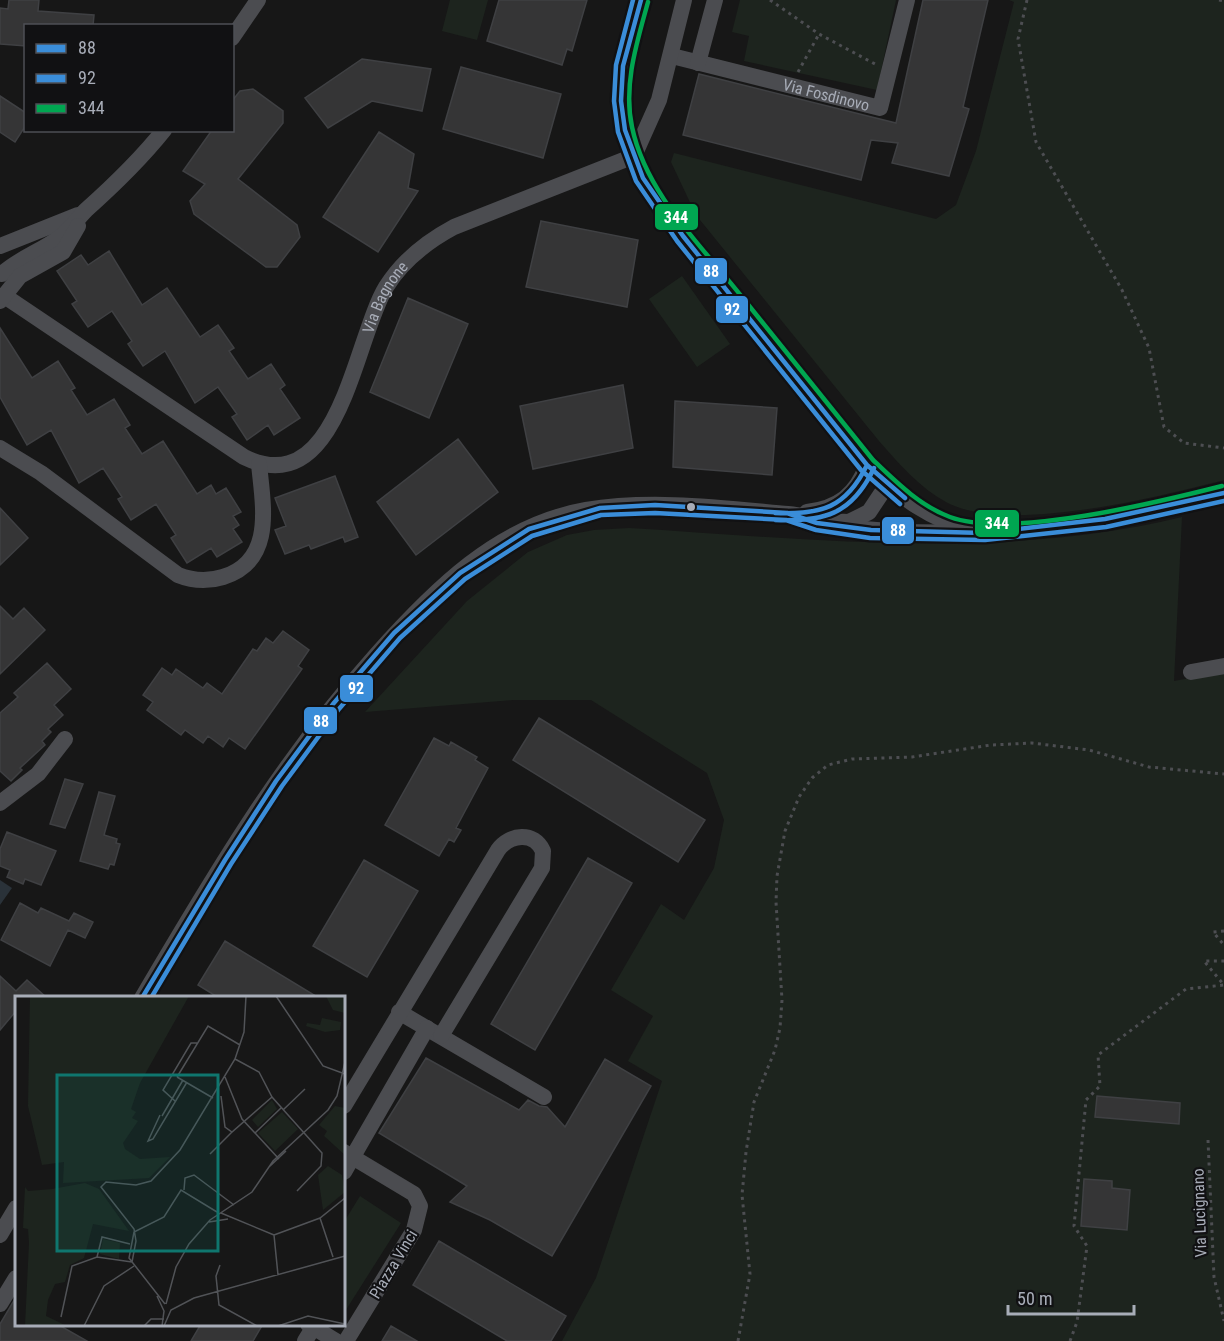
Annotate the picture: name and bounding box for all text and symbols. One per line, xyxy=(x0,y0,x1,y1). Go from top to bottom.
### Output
legend xyxy=(24,24,234,132)
text: 88 xyxy=(78,37,96,58)
text: 92 xyxy=(78,67,96,88)
street label: Via Fosdinovo xyxy=(781,75,872,115)
text: 344 xyxy=(78,97,105,118)
line badge: 344 xyxy=(654,203,699,231)
text: 344 xyxy=(664,208,688,227)
street label: Via Bagnone xyxy=(358,257,412,336)
line badge: 88 xyxy=(694,257,728,285)
text: 88 xyxy=(703,262,719,281)
line badge: 92 xyxy=(715,295,749,324)
text: 92 xyxy=(724,300,740,319)
unlabelled marker xyxy=(685,501,697,513)
line badge: 344 xyxy=(974,509,1020,538)
text: 344 xyxy=(985,514,1009,533)
line badge: 88 xyxy=(881,516,915,545)
text: 88 xyxy=(890,521,906,540)
line badge: 92 xyxy=(339,674,374,703)
text: 92 xyxy=(348,679,364,698)
line badge: 88 xyxy=(303,706,338,735)
text: 88 xyxy=(313,712,329,731)
inset map xyxy=(15,996,345,1326)
street label: Via Lucignano xyxy=(1188,1168,1211,1258)
street label: Piazza Vinci xyxy=(365,1226,421,1302)
scale bar xyxy=(1008,1278,1134,1316)
text: 50 m xyxy=(1017,1288,1052,1309)

